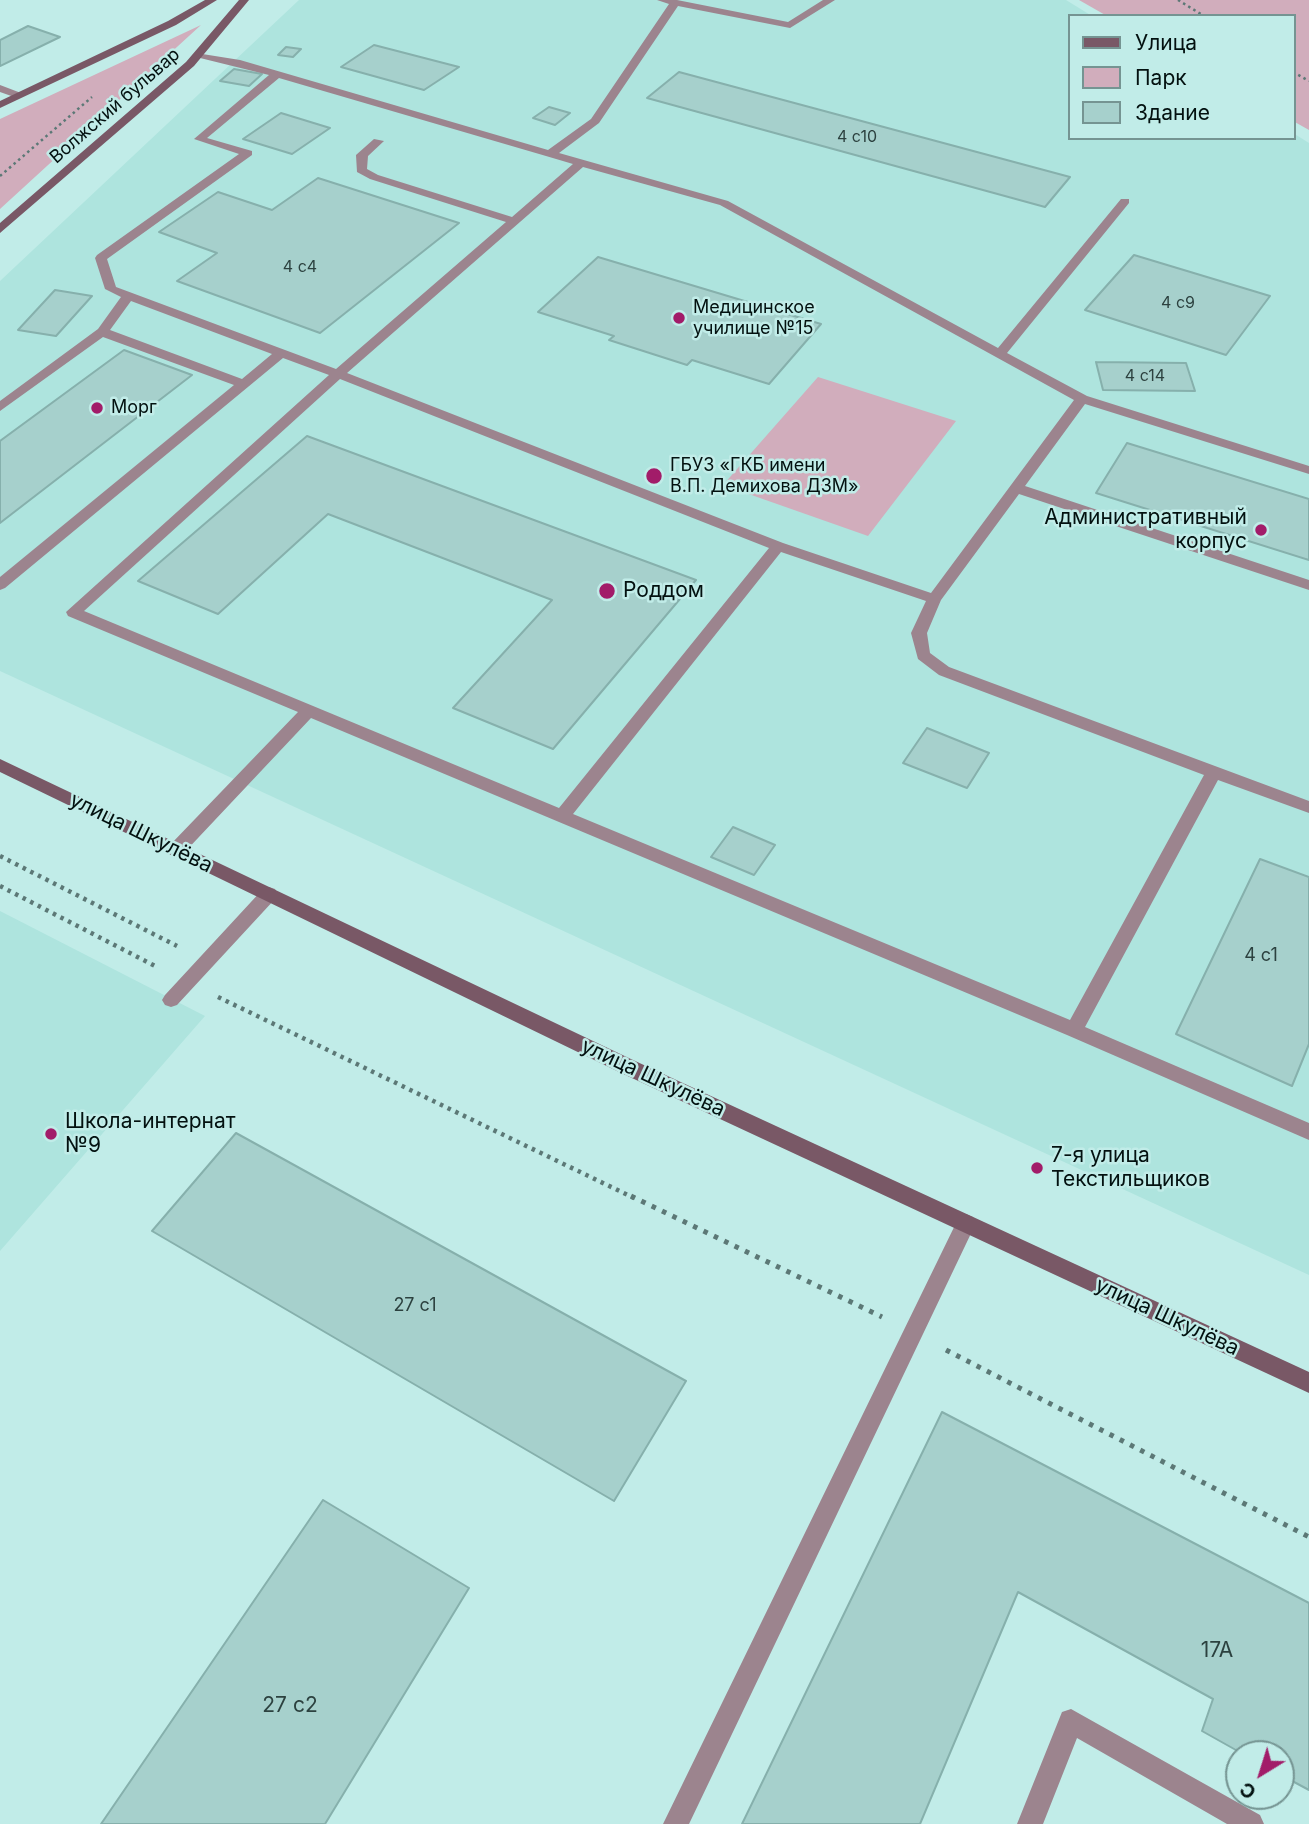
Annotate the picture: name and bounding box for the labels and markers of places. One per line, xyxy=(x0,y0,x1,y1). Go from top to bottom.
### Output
place label: Медицинское училище №15 xyxy=(693,297,815,340)
marker: Медицинское училище №15 xyxy=(671,310,687,326)
place label: Морг xyxy=(111,397,157,419)
marker: Морг xyxy=(89,400,105,416)
place label: ГБУЗ «ГКБ имени В.П. Демихова ДЗМ» xyxy=(670,455,858,498)
marker: ГБУЗ «ГКБ имени В.П. Демихова ДЗМ» xyxy=(644,466,664,486)
place label: Административный корпус xyxy=(1044,505,1247,555)
marker: Административный корпус xyxy=(1253,522,1269,538)
place label: Роддом xyxy=(623,578,704,604)
marker: Роддом xyxy=(597,581,617,601)
place label: Школа-интернат №9 xyxy=(65,1109,236,1159)
marker: Школа-интернат №9 xyxy=(43,1126,59,1142)
place label: 7-я улица Текстильщиков xyxy=(1051,1143,1210,1193)
marker: 7-я улица Текстильщиков xyxy=(1029,1160,1045,1176)

